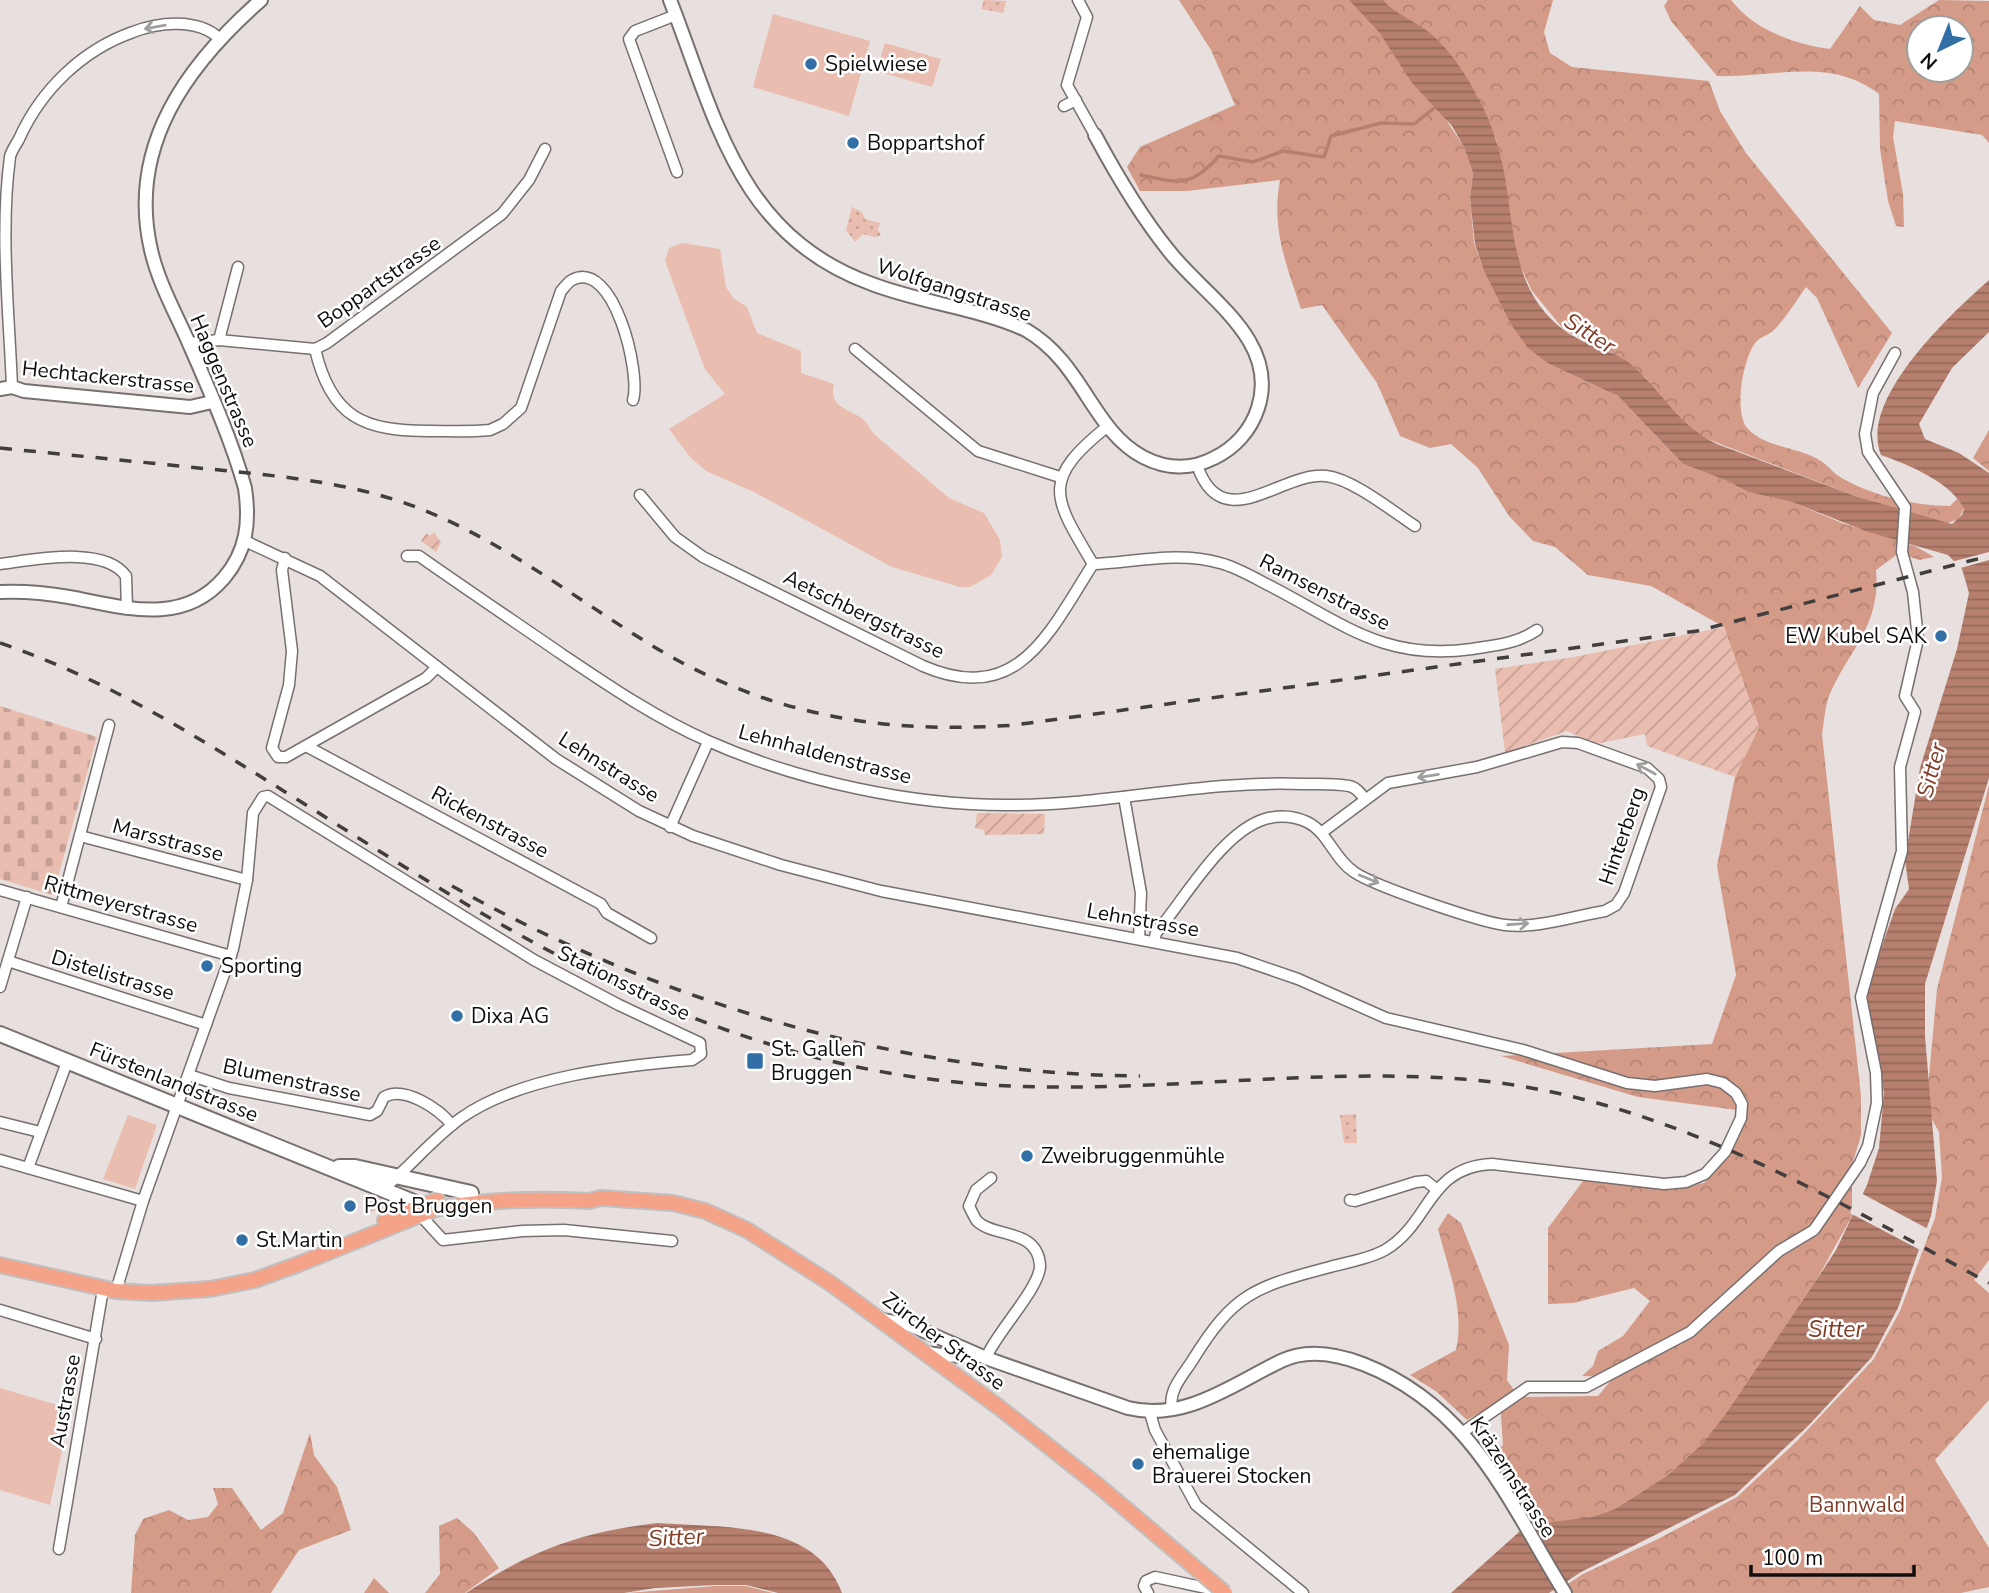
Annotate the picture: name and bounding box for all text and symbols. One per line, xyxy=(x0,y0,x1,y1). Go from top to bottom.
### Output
north arrow xyxy=(1905,14,1975,84)
one-way arrow xyxy=(144,21,167,34)
text: N xyxy=(1915,46,1943,75)
place label: Spielwiese xyxy=(825,50,927,78)
marker: Spielwiese xyxy=(803,56,819,72)
place label: Boppartshof xyxy=(867,129,986,157)
marker: Boppartshof xyxy=(845,135,861,151)
street label: Boppartstrasse xyxy=(312,229,446,335)
street label: Wolfgangstrasse xyxy=(873,252,1035,328)
water label: Sitter xyxy=(1558,306,1622,362)
street label: Haggenstrasse xyxy=(183,310,265,452)
street label: Hechtackerstrasse xyxy=(20,354,196,400)
street label: Ramsenstrasse xyxy=(1255,547,1395,637)
street label: Aetschbergstrasse xyxy=(779,563,949,665)
place label: EW Kubel SAK xyxy=(1785,622,1928,650)
marker: EW Kubel SAK xyxy=(1933,628,1949,644)
street label: Lehnhaldenstrasse xyxy=(735,717,915,791)
street label: Lehnstrasse xyxy=(553,725,665,809)
water label: Sitter xyxy=(1909,739,1954,801)
one-way arrow xyxy=(1636,762,1656,776)
one-way arrow xyxy=(1417,770,1440,783)
street label: Rickenstrasse xyxy=(426,779,554,865)
street label: Hinterberg xyxy=(1592,783,1652,889)
street label: Marsstrasse xyxy=(109,812,227,868)
street label: Rittmeyerstrasse xyxy=(41,869,201,939)
one-way arrow xyxy=(1358,873,1379,886)
street label: Lehnstrasse xyxy=(1085,896,1201,944)
one-way arrow xyxy=(1507,917,1529,930)
street label: Stationsstrasse xyxy=(553,939,695,1027)
street label: Distelistrasse xyxy=(48,943,178,1007)
place label: Sporting xyxy=(221,952,302,980)
marker: Sporting xyxy=(199,958,215,974)
place label: Dixa AG xyxy=(471,1002,549,1030)
marker: Dixa AG xyxy=(449,1008,465,1024)
street label: Fürstenlandstrasse xyxy=(85,1035,263,1129)
place label: St. Gallen Bruggen xyxy=(771,1035,864,1087)
marker: St. Gallen Bruggen xyxy=(745,1051,765,1071)
street label: Blumenstrasse xyxy=(220,1052,364,1108)
place label: Zweibruggenmühle xyxy=(1041,1142,1225,1170)
marker: Zweibruggenmühle xyxy=(1019,1148,1035,1164)
place label: Post Bruggen xyxy=(364,1192,492,1220)
marker: Post Bruggen xyxy=(342,1198,358,1214)
place label: St.Martin xyxy=(256,1226,343,1254)
marker: St.Martin xyxy=(234,1232,250,1248)
street label: Zürcher Strasse xyxy=(877,1286,1011,1396)
water label: Sitter xyxy=(1808,1314,1865,1345)
street label: Austrasse xyxy=(43,1352,87,1450)
street label: Kräzernstrasse xyxy=(1463,1411,1563,1543)
place label: ehemalige Brauerei Stocken xyxy=(1152,1438,1311,1490)
marker: ehemalige Brauerei Stocken xyxy=(1130,1456,1146,1472)
park label: Bannwald xyxy=(1809,1491,1905,1519)
water label: Sitter xyxy=(647,1521,705,1554)
scale bar xyxy=(1751,1534,1914,1578)
text: 100 m xyxy=(1762,1544,1823,1572)

